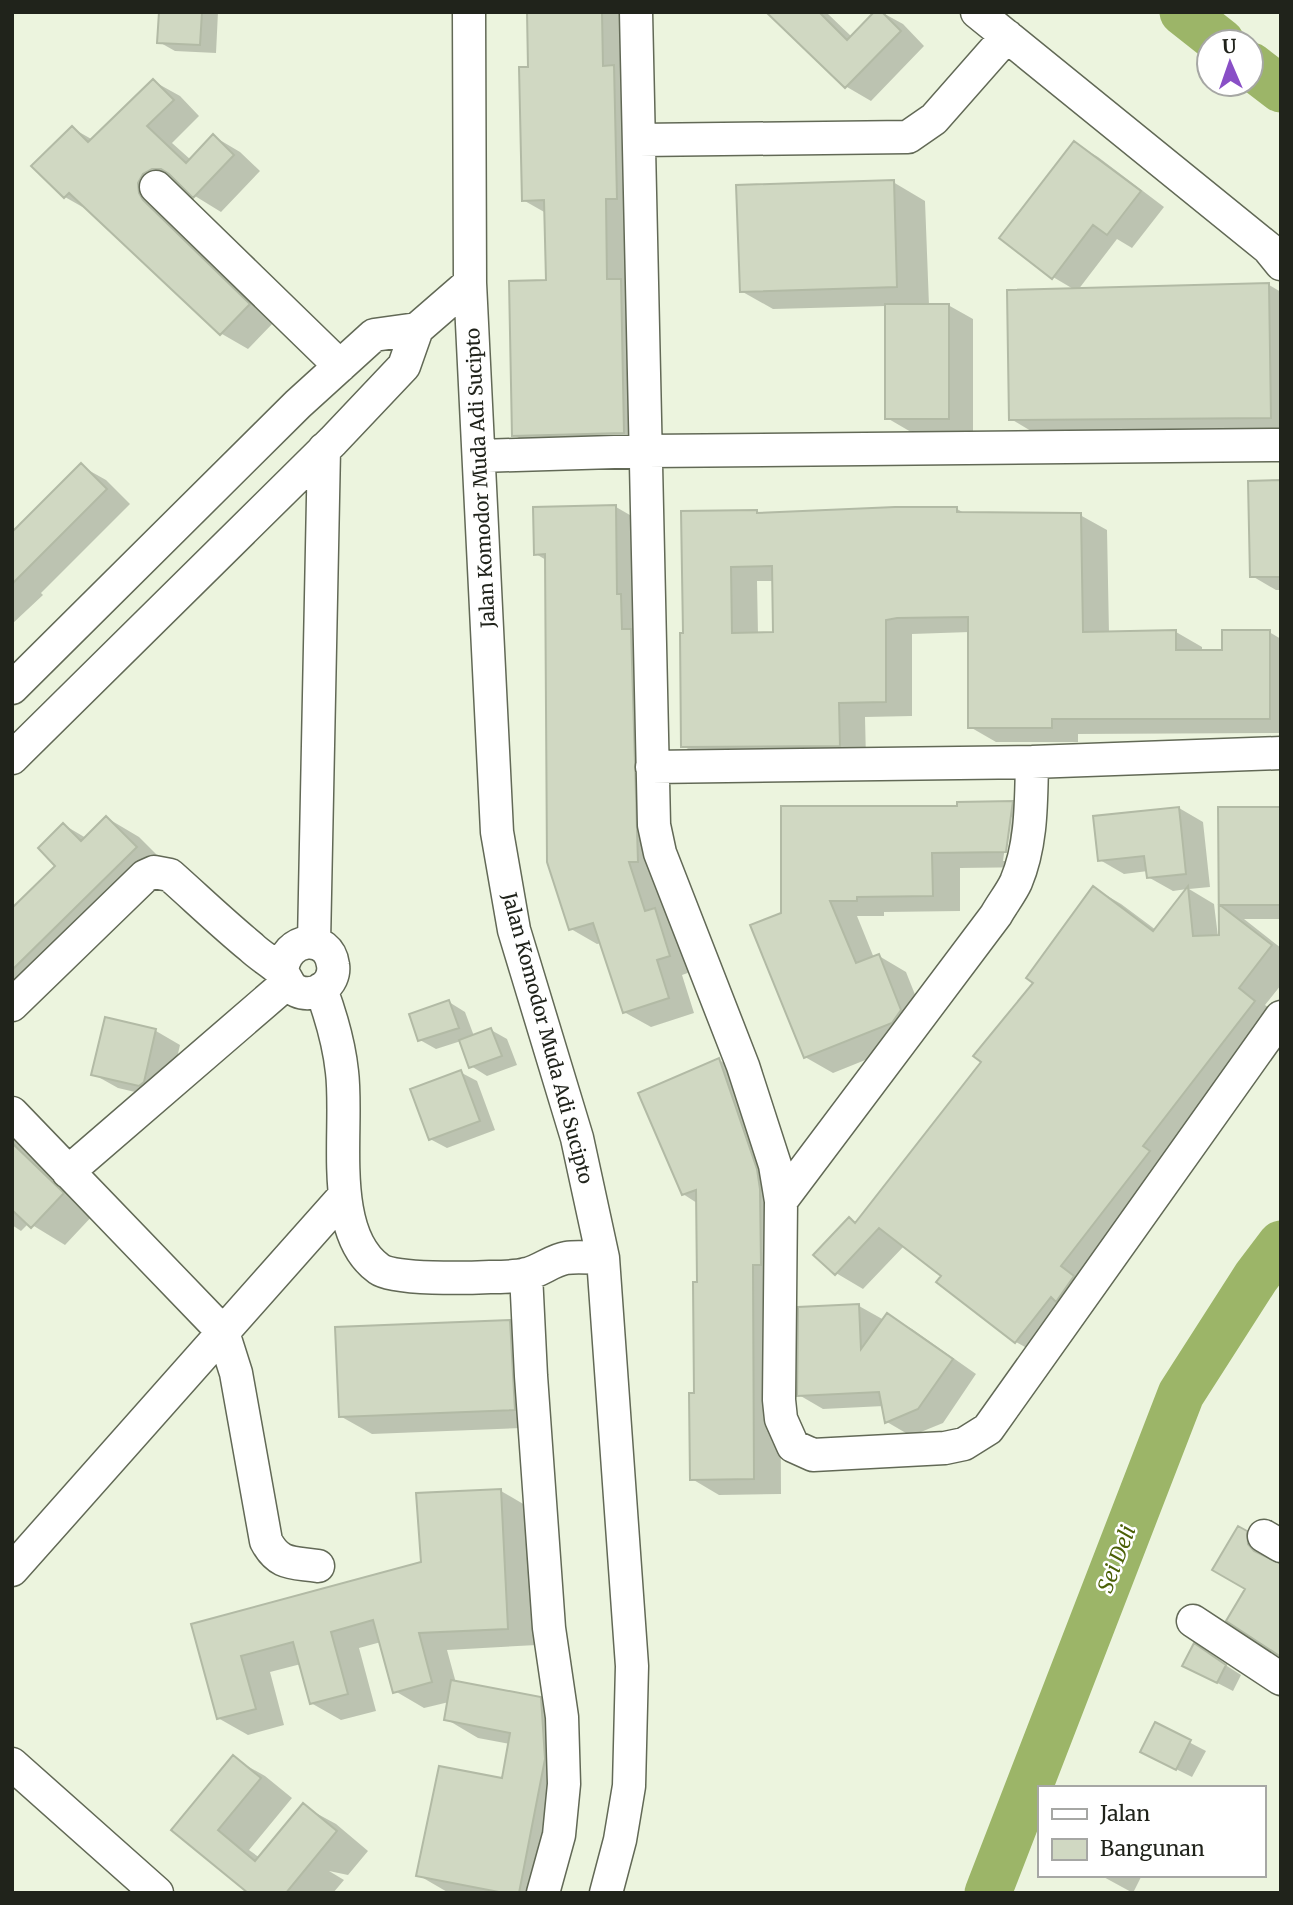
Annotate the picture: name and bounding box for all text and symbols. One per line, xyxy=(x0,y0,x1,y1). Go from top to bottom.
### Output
north arrow xyxy=(1195,28,1265,98)
text: U xyxy=(1222,34,1237,58)
street label: Jalan Komodor Muda Adi Sucipto xyxy=(460,327,500,630)
street label: Jalan Komodor Muda Adi Sucipto xyxy=(497,889,598,1186)
water label: Sei Deli xyxy=(1091,1521,1142,1596)
legend xyxy=(1038,1786,1265,1877)
text: Jalan xyxy=(1099,1800,1150,1827)
text: Bangunan xyxy=(1100,1835,1205,1862)

